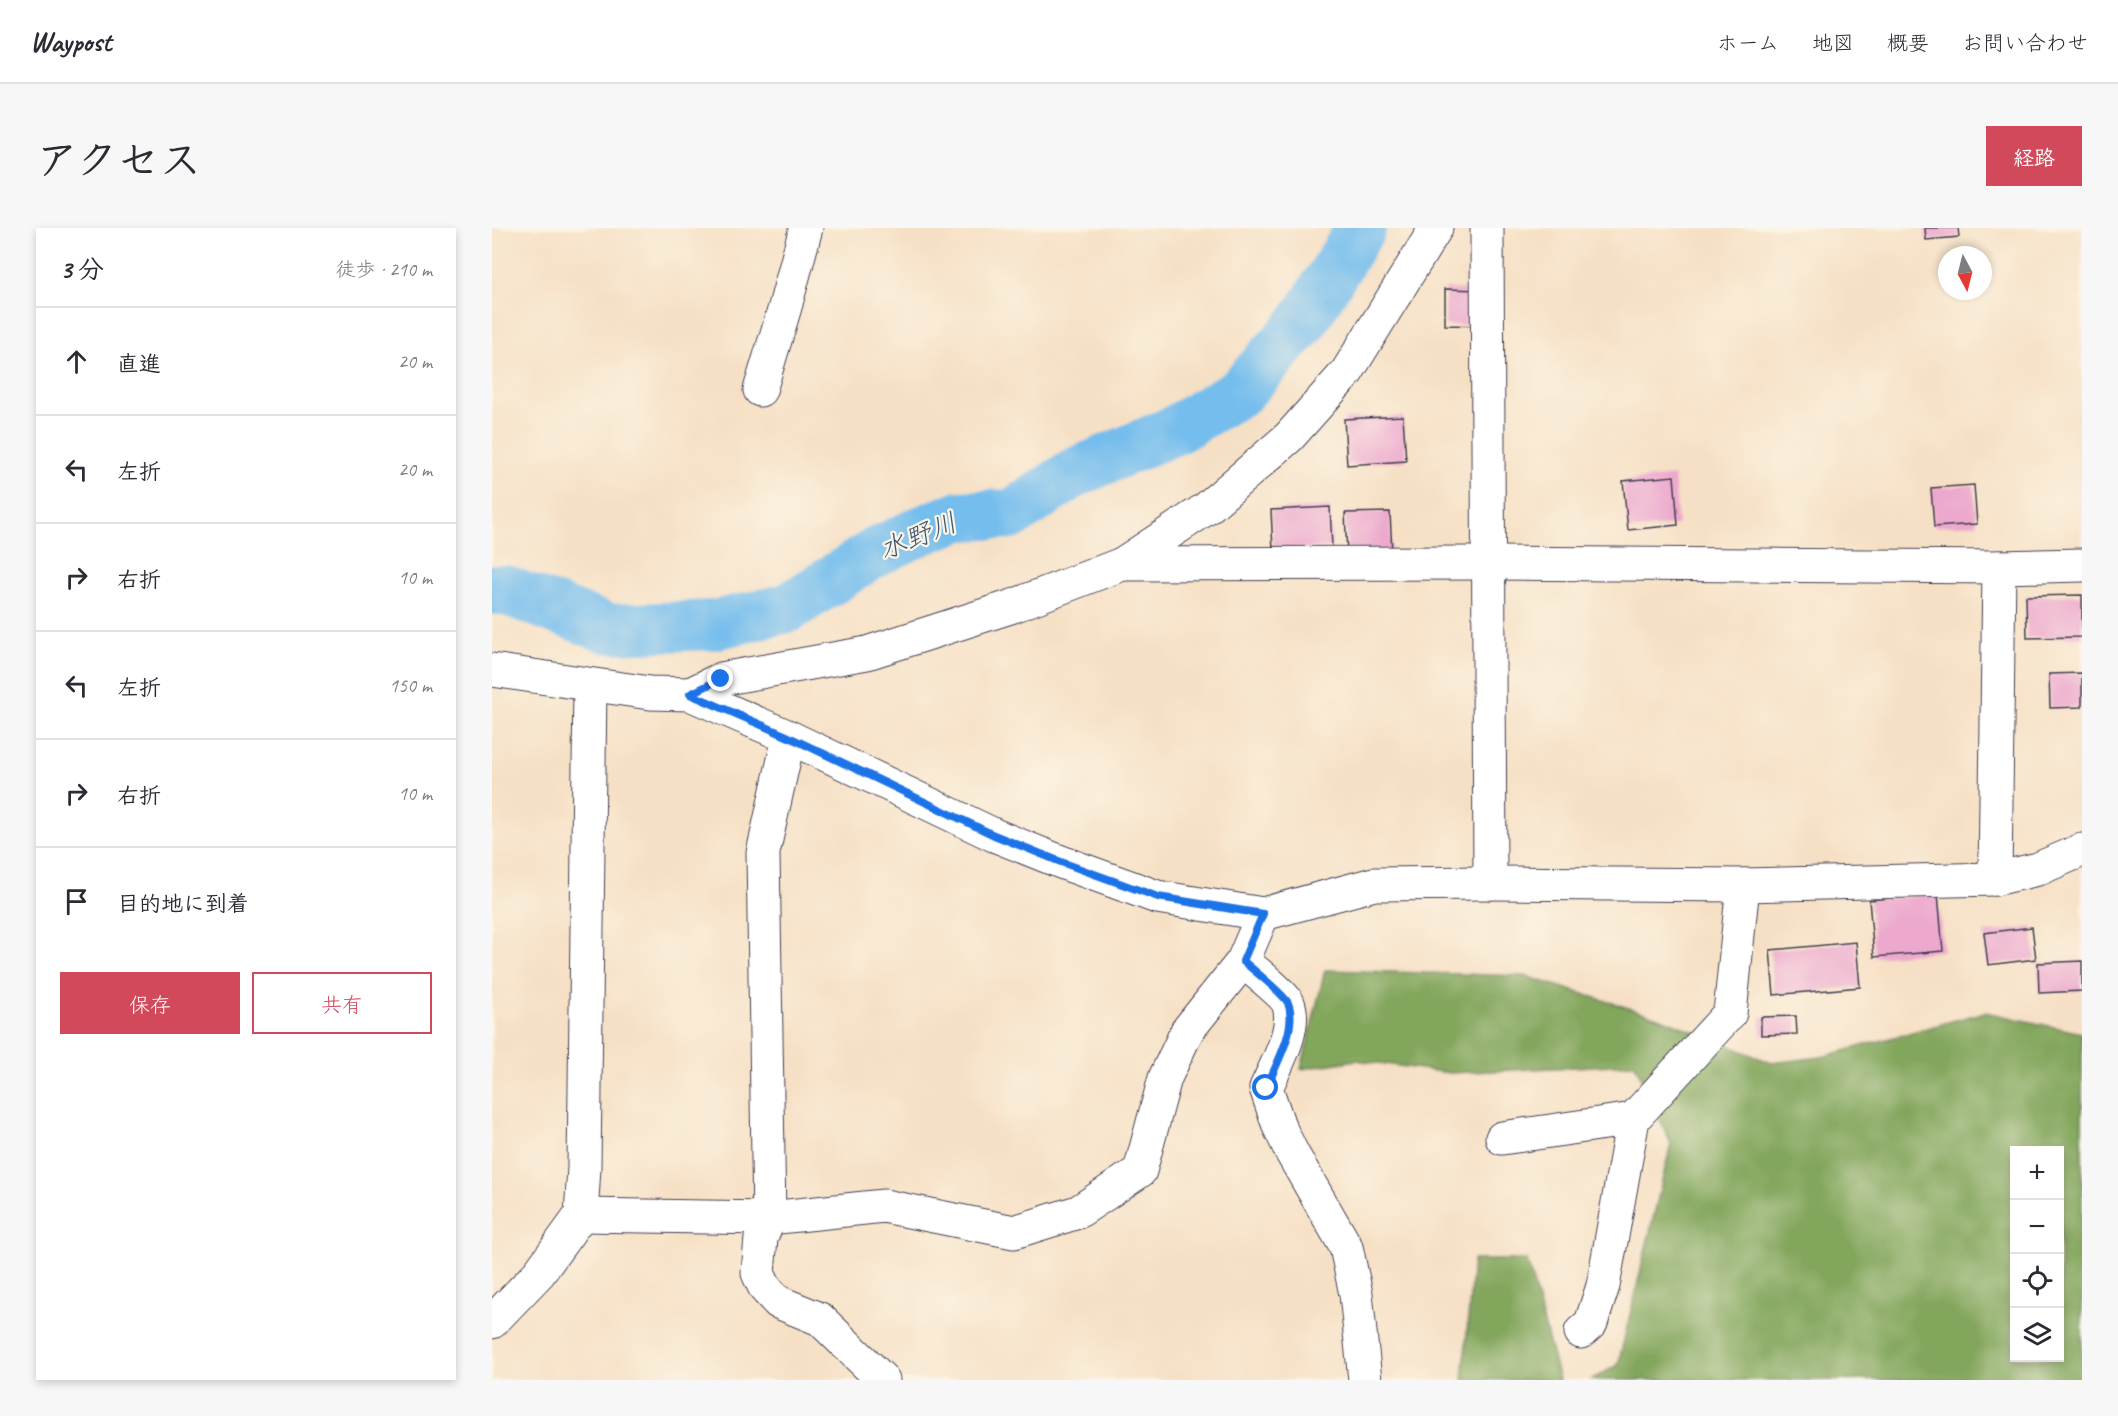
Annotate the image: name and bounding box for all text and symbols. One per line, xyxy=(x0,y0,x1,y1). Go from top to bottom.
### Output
text: Waypost xyxy=(30,24,111,59)
text: ホーム xyxy=(1717,30,1779,56)
text: 地図 xyxy=(1812,30,1854,56)
text: 概要 xyxy=(1887,30,1929,56)
text: お問い合わせ xyxy=(1962,30,2088,56)
button: 経路 xyxy=(1986,126,2082,186)
text: アクセス xyxy=(36,134,201,187)
north arrow xyxy=(1938,246,1992,300)
text: 3 分 xyxy=(60,253,104,286)
text: 徒歩 · 210 m xyxy=(336,257,432,282)
icon: ahead xyxy=(60,345,93,378)
text: 20 m xyxy=(398,349,432,374)
text: 直進 xyxy=(117,350,161,378)
icon: left xyxy=(60,453,93,486)
text: 20 m xyxy=(398,457,432,482)
text: 左折 xyxy=(117,458,161,486)
water label: 水野川 xyxy=(874,505,962,567)
icon: right xyxy=(60,561,93,594)
text: 10 m xyxy=(398,565,432,590)
text: 右折 xyxy=(117,566,161,594)
route end xyxy=(707,665,733,691)
icon: left xyxy=(60,669,93,702)
text: 150 m xyxy=(389,673,432,698)
text: 左折 xyxy=(117,674,161,702)
icon: right xyxy=(60,777,93,810)
text: 10 m xyxy=(398,781,432,806)
text: 右折 xyxy=(117,782,161,810)
icon: arrive xyxy=(60,885,93,918)
text: 目的地に到着 xyxy=(117,890,249,918)
button: 保存 xyxy=(60,972,240,1034)
button: 共有 xyxy=(252,972,432,1034)
route start xyxy=(1252,1074,1278,1100)
map controls xyxy=(2010,1146,2064,1362)
button: + xyxy=(2010,1146,2064,1200)
button: − xyxy=(2010,1200,2064,1254)
button: locate xyxy=(2010,1254,2064,1308)
button: layers xyxy=(2010,1308,2064,1362)

